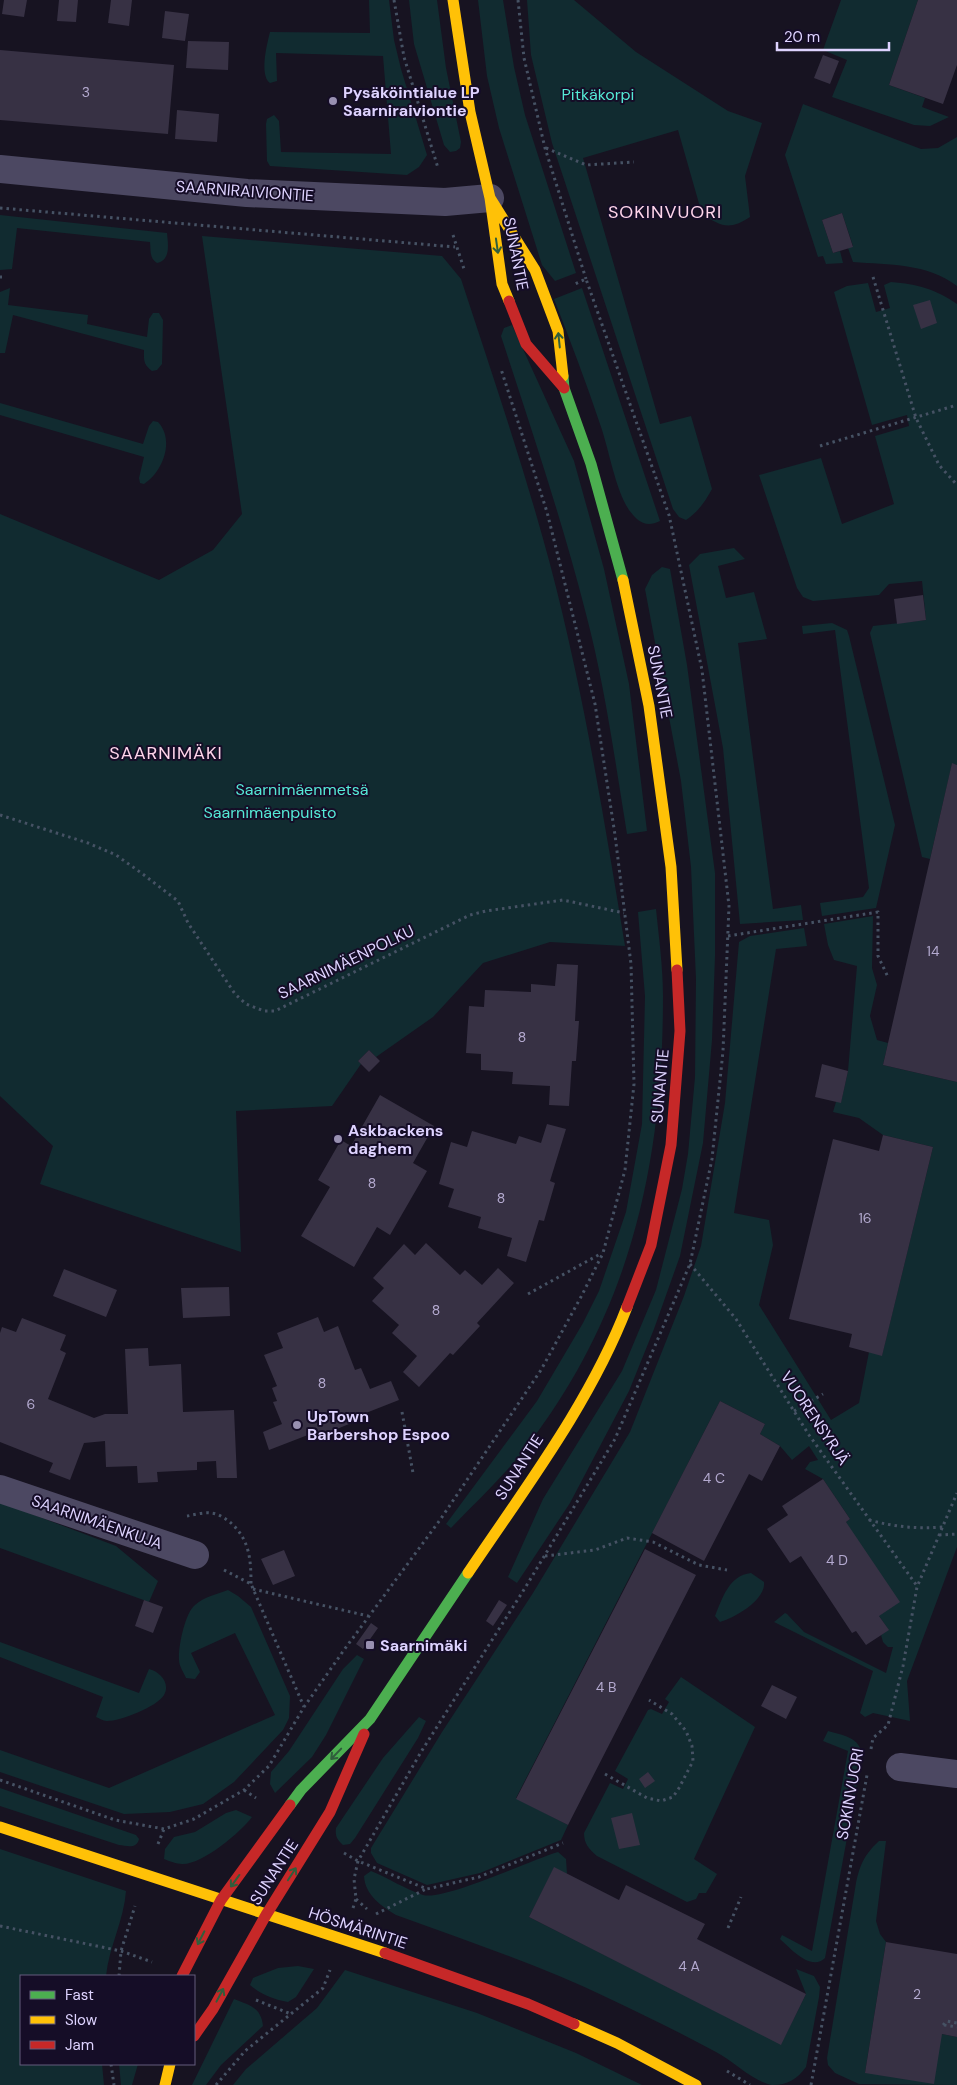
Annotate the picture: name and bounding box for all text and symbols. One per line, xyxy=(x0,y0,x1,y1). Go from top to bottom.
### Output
scale bar xyxy=(777,20,890,52)
text: 20 m xyxy=(784,27,820,47)
place label: Pysäköintialue LP Saarniraiviontie xyxy=(343,82,480,121)
house number: 3 xyxy=(82,83,90,101)
park label: Pitkäkorpi xyxy=(562,84,634,105)
marker: Pysäköintialue LP Saarniraiviontie xyxy=(327,95,339,107)
street label: SAARNIRAIVIONTIE xyxy=(175,176,315,206)
district label: SOKINVUORI xyxy=(608,200,722,224)
street label: SUNANTIE xyxy=(499,216,533,292)
one-way arrow xyxy=(492,238,502,254)
one-way arrow xyxy=(554,332,564,348)
street label: SUNANTIE xyxy=(643,644,677,720)
district label: SAARNIMÄKI xyxy=(109,741,223,765)
park label: Saarnimäenmetsä xyxy=(236,779,368,800)
park label: Saarnimäenpuisto xyxy=(203,802,337,823)
street label: SAARNIMÄENPOLKU xyxy=(274,920,418,1004)
house number: 14 xyxy=(927,942,940,960)
house number: 8 xyxy=(518,1028,526,1046)
street label: SUNANTIE xyxy=(646,1048,674,1124)
place label: Askbackens daghem xyxy=(348,1120,443,1159)
marker: Askbackens daghem xyxy=(332,1133,344,1145)
house number: 8 xyxy=(368,1174,376,1192)
house number: 8 xyxy=(497,1189,505,1207)
house number: 16 xyxy=(858,1209,872,1227)
house number: 8 xyxy=(432,1301,440,1319)
street label: VUORENSYRJÄ xyxy=(776,1367,854,1469)
house number: 8 xyxy=(318,1374,326,1392)
house number: 6 xyxy=(27,1395,35,1413)
place label: UpTown Barbershop Espoo xyxy=(307,1406,450,1445)
marker: UpTown Barbershop Espoo xyxy=(291,1419,303,1431)
street label: SUNANTIE xyxy=(490,1430,548,1504)
house number: 4 C xyxy=(703,1469,725,1487)
street label: SAARNIMÄENKUJA xyxy=(29,1490,166,1554)
house number: 4 D xyxy=(826,1551,848,1569)
place label: Saarnimäki xyxy=(380,1635,467,1656)
marker: Saarnimäki xyxy=(364,1639,376,1651)
house number: 4 B xyxy=(596,1678,616,1696)
street label: SOKINVUORI xyxy=(832,1747,868,1841)
one-way arrow xyxy=(330,1748,342,1760)
street label: SUNANTIE xyxy=(245,1835,303,1909)
one-way arrow xyxy=(287,1868,297,1882)
one-way arrow xyxy=(230,1874,240,1888)
street label: HÖSMÄRINTIE xyxy=(306,1902,410,1954)
one-way arrow xyxy=(196,1930,205,1945)
house number: 4 A xyxy=(678,1957,700,1975)
legend xyxy=(20,1975,195,2065)
text: Fast xyxy=(65,1985,94,2005)
house number: 2 xyxy=(913,1985,921,2003)
one-way arrow xyxy=(215,1988,225,2003)
text: Slow xyxy=(65,2010,98,2030)
text: Jam xyxy=(65,2035,94,2055)

